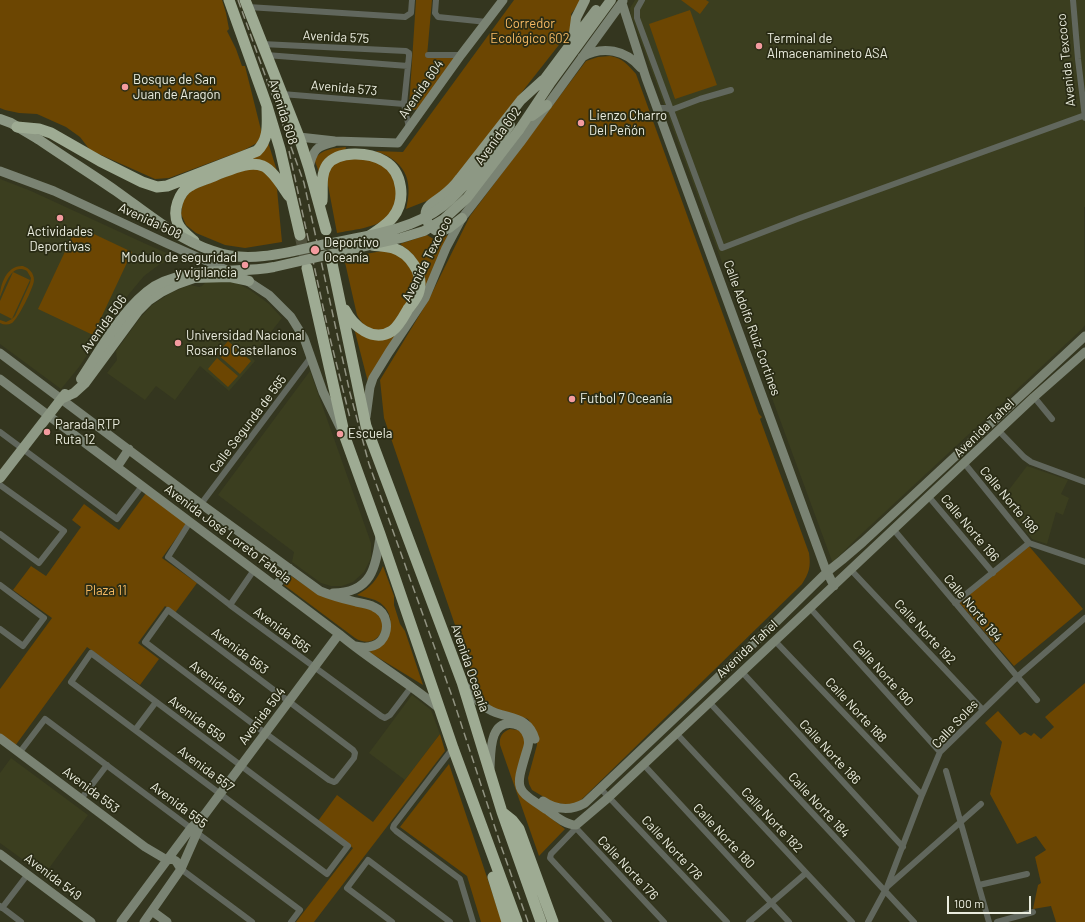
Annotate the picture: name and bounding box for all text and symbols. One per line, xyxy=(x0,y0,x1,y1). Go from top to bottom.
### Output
street label: Avenida Texcoco xyxy=(1053,13,1079,107)
park label: Corredor Ecológico 602 xyxy=(490,16,570,47)
street label: Avenida 575 xyxy=(302,27,370,47)
place label: Terminal de Almacenamineto ASA xyxy=(767,31,888,62)
marker: Terminal de Almacenamineto ASA xyxy=(754,41,764,51)
street label: Avenida 604 xyxy=(395,57,447,121)
place label: Bosque de San Juan de Aragón xyxy=(133,72,221,103)
street label: Avenida 608 xyxy=(265,77,301,147)
street label: Avenida 573 xyxy=(310,77,378,99)
marker: Bosque de San Juan de Aragón xyxy=(120,82,130,92)
street label: Avenida 602 xyxy=(472,104,524,168)
place label: Lienzo Charro Del Peñón xyxy=(589,108,667,139)
marker: Lienzo Charro Del Peñón xyxy=(576,118,586,128)
street label: Avenida 508 xyxy=(116,200,184,242)
marker: Actividades Deportivas xyxy=(55,213,65,223)
street label: Avenida Texcoco xyxy=(399,214,455,304)
place label: Actividades Deportivas xyxy=(27,224,93,255)
place label: Deportivo Oceanía xyxy=(324,235,379,266)
marker: Deportivo Oceanía xyxy=(309,244,321,256)
place label: Modulo de seguridad y vigilancia xyxy=(121,250,237,281)
street label: Calle Adolfo Ruiz Cortines xyxy=(720,258,784,398)
marker: Modulo de seguridad y vigilancia xyxy=(240,260,250,270)
street label: Avenida 506 xyxy=(78,292,130,356)
place label: Universidad Nacional Rosario Castellanos xyxy=(186,328,305,359)
marker: Universidad Nacional Rosario Castellanos xyxy=(173,338,183,348)
street label: Calle Segunda de 565 xyxy=(206,372,290,476)
place label: Futbol 7 Oceanía xyxy=(580,391,672,407)
marker: Futbol 7 Oceanía xyxy=(567,394,577,404)
street label: Avenida Tahel xyxy=(951,395,1017,461)
place label: Parada RTP Ruta 12 xyxy=(55,417,120,448)
place label: Escuela xyxy=(348,426,392,442)
marker: Parada RTP Ruta 12 xyxy=(42,427,52,437)
marker: Escuela xyxy=(335,429,345,439)
street label: Calle Norte 198 xyxy=(976,463,1042,537)
street label: Avenida José Loreto Fabela xyxy=(161,481,295,587)
street label: Calle Norte 196 xyxy=(937,491,1003,565)
street label: Calle Norte 194 xyxy=(940,571,1006,645)
park label: Plaza 11 xyxy=(85,583,127,599)
street label: Calle Norte 192 xyxy=(891,596,959,668)
street label: Avenida 565 xyxy=(250,604,314,656)
street label: Avenida Tahel xyxy=(713,617,781,681)
street label: Avenida Oceanía xyxy=(448,622,492,714)
street label: Avenida 563 xyxy=(208,625,272,677)
street label: Calle Norte 190 xyxy=(849,637,917,709)
street label: Avenida 561 xyxy=(186,657,248,709)
street label: Calle Norte 188 xyxy=(822,674,890,746)
street label: Avenida 504 xyxy=(235,684,289,748)
street label: Avenida 559 xyxy=(165,693,229,745)
street label: Calle Soles xyxy=(929,696,981,752)
street label: Calle Norte 186 xyxy=(796,716,864,788)
street label: Avenida 557 xyxy=(175,743,237,795)
street label: Avenida 553 xyxy=(59,764,123,816)
street label: Calle Norte 184 xyxy=(785,769,853,841)
street label: Avenida 555 xyxy=(148,779,210,831)
street label: Calle Norte 182 xyxy=(738,784,806,856)
street label: Calle Norte 180 xyxy=(690,800,758,872)
street label: Calle Norte 178 xyxy=(638,813,706,883)
street label: Calle Norte 176 xyxy=(594,833,662,903)
street label: Avenida 549 xyxy=(21,850,85,904)
scale bar xyxy=(949,888,1033,914)
text: 100 m xyxy=(954,896,984,910)

